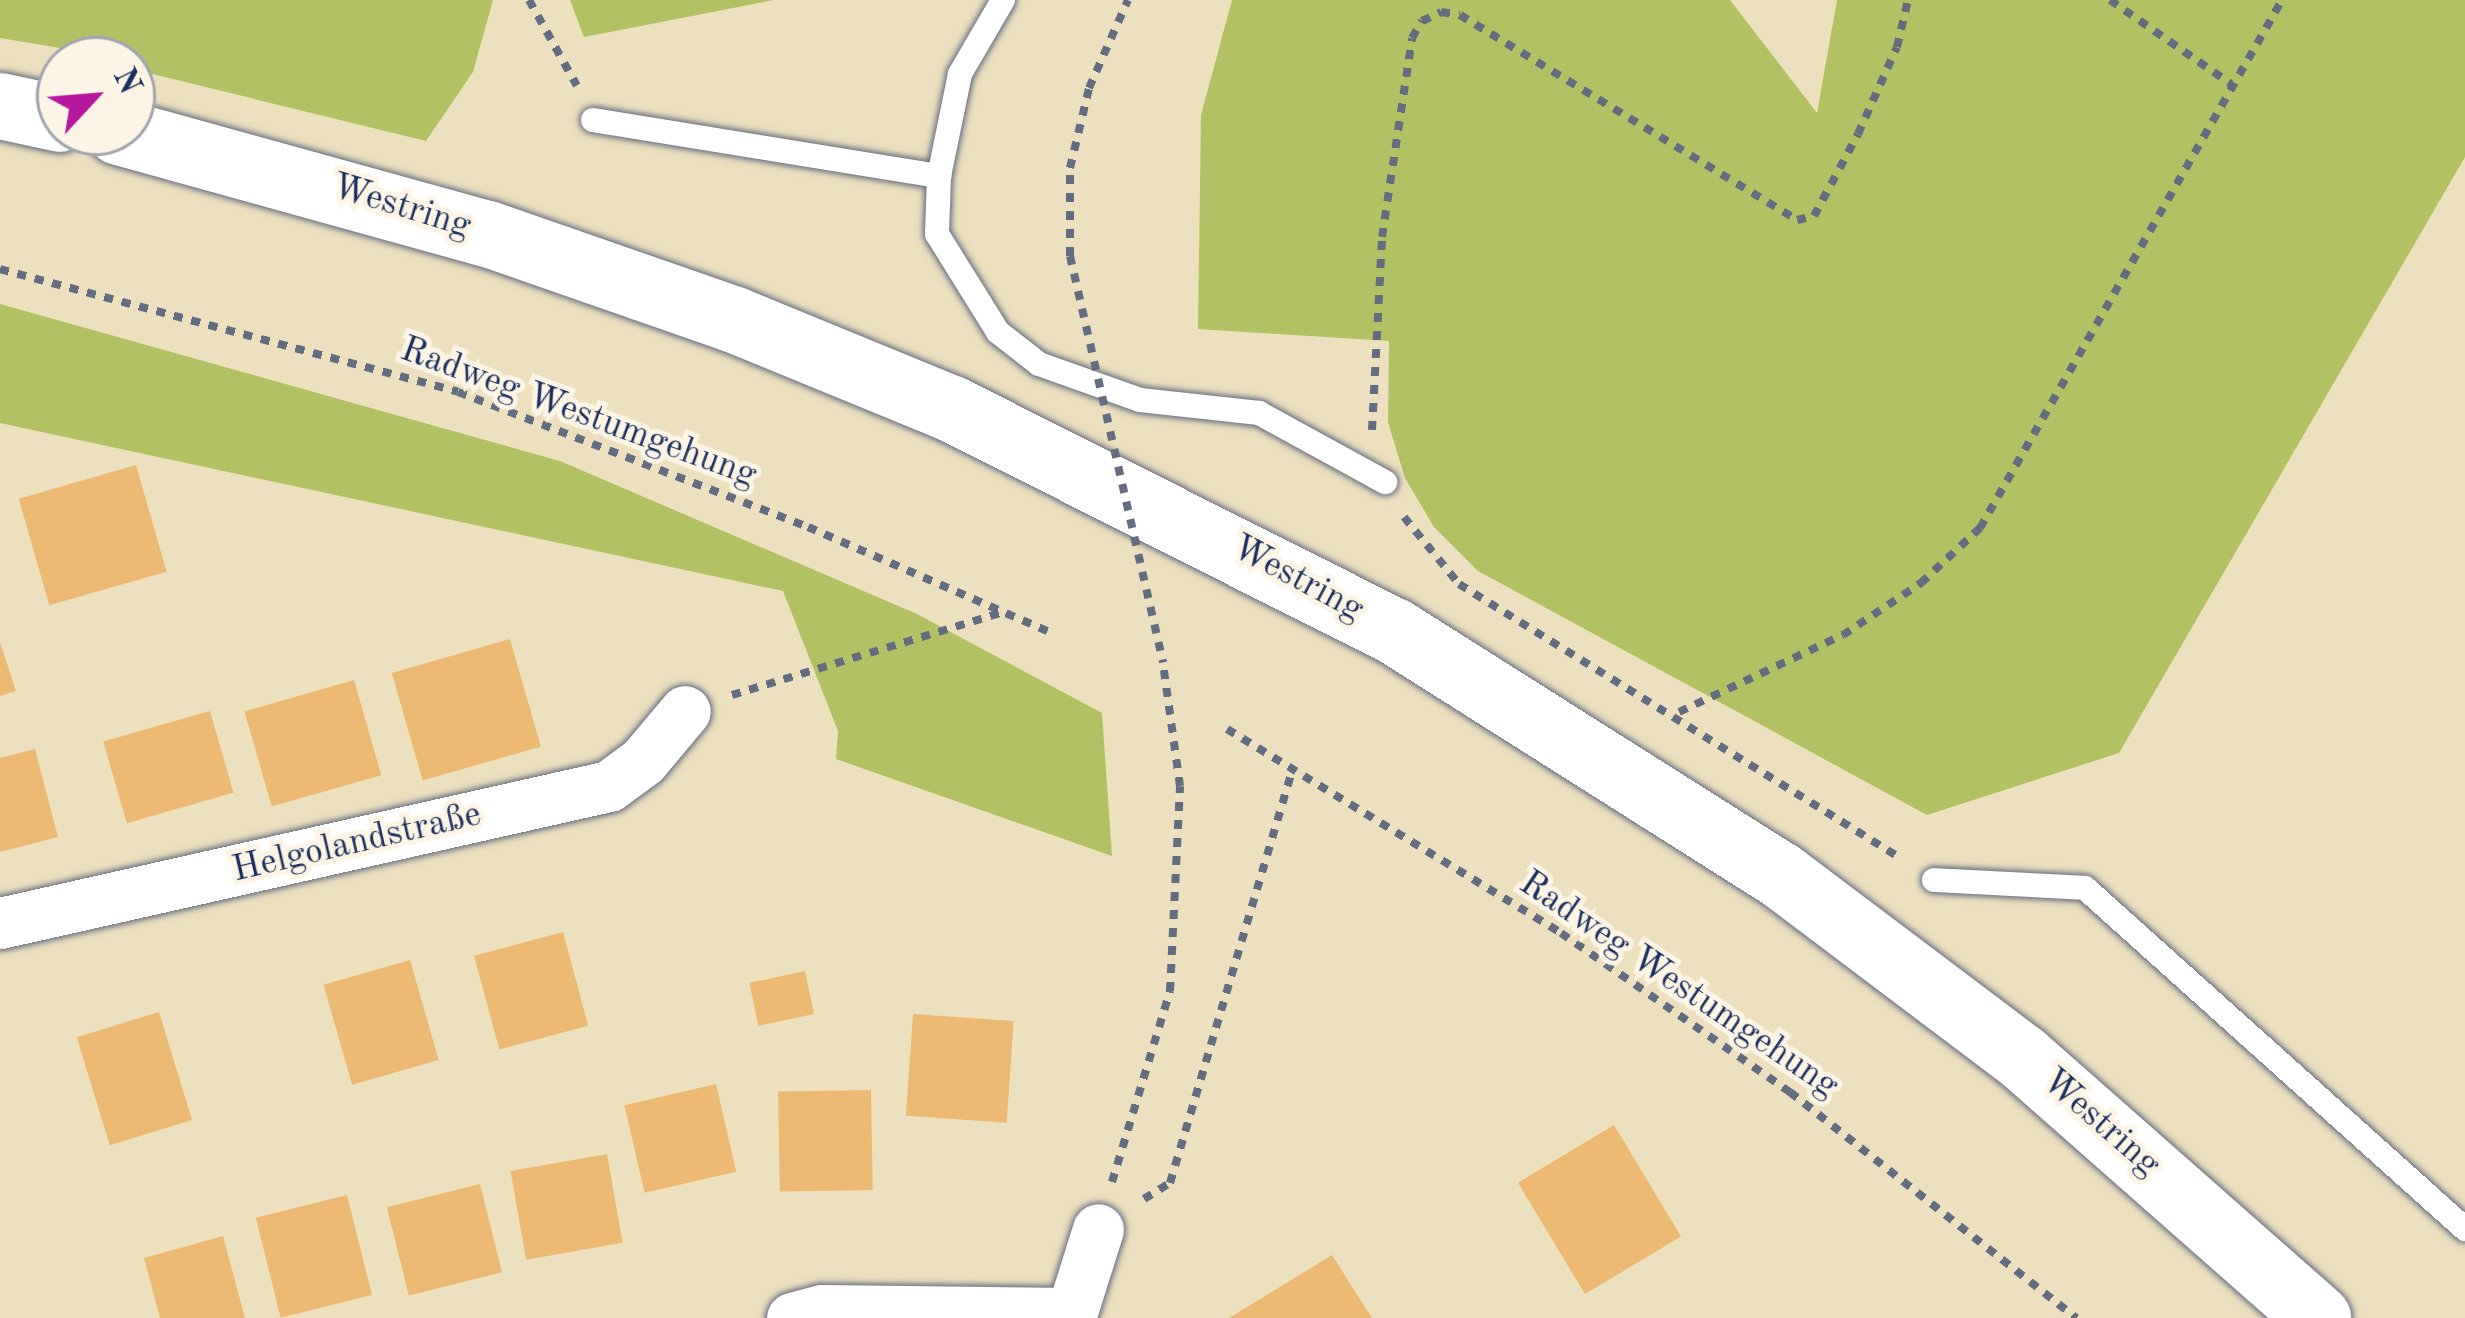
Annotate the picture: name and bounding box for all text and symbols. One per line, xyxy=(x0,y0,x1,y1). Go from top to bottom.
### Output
north arrow xyxy=(36,36,156,156)
text: N xyxy=(106,63,146,100)
street label: Westring xyxy=(326,166,476,250)
street label: Radweg Westumgehung xyxy=(394,329,762,499)
street label: Westring xyxy=(1224,527,1370,633)
street label: Helgolandstraße xyxy=(228,794,486,894)
street label: Radweg Westumgehung xyxy=(1510,863,1846,1109)
street label: Westring xyxy=(2032,1061,2168,1187)

